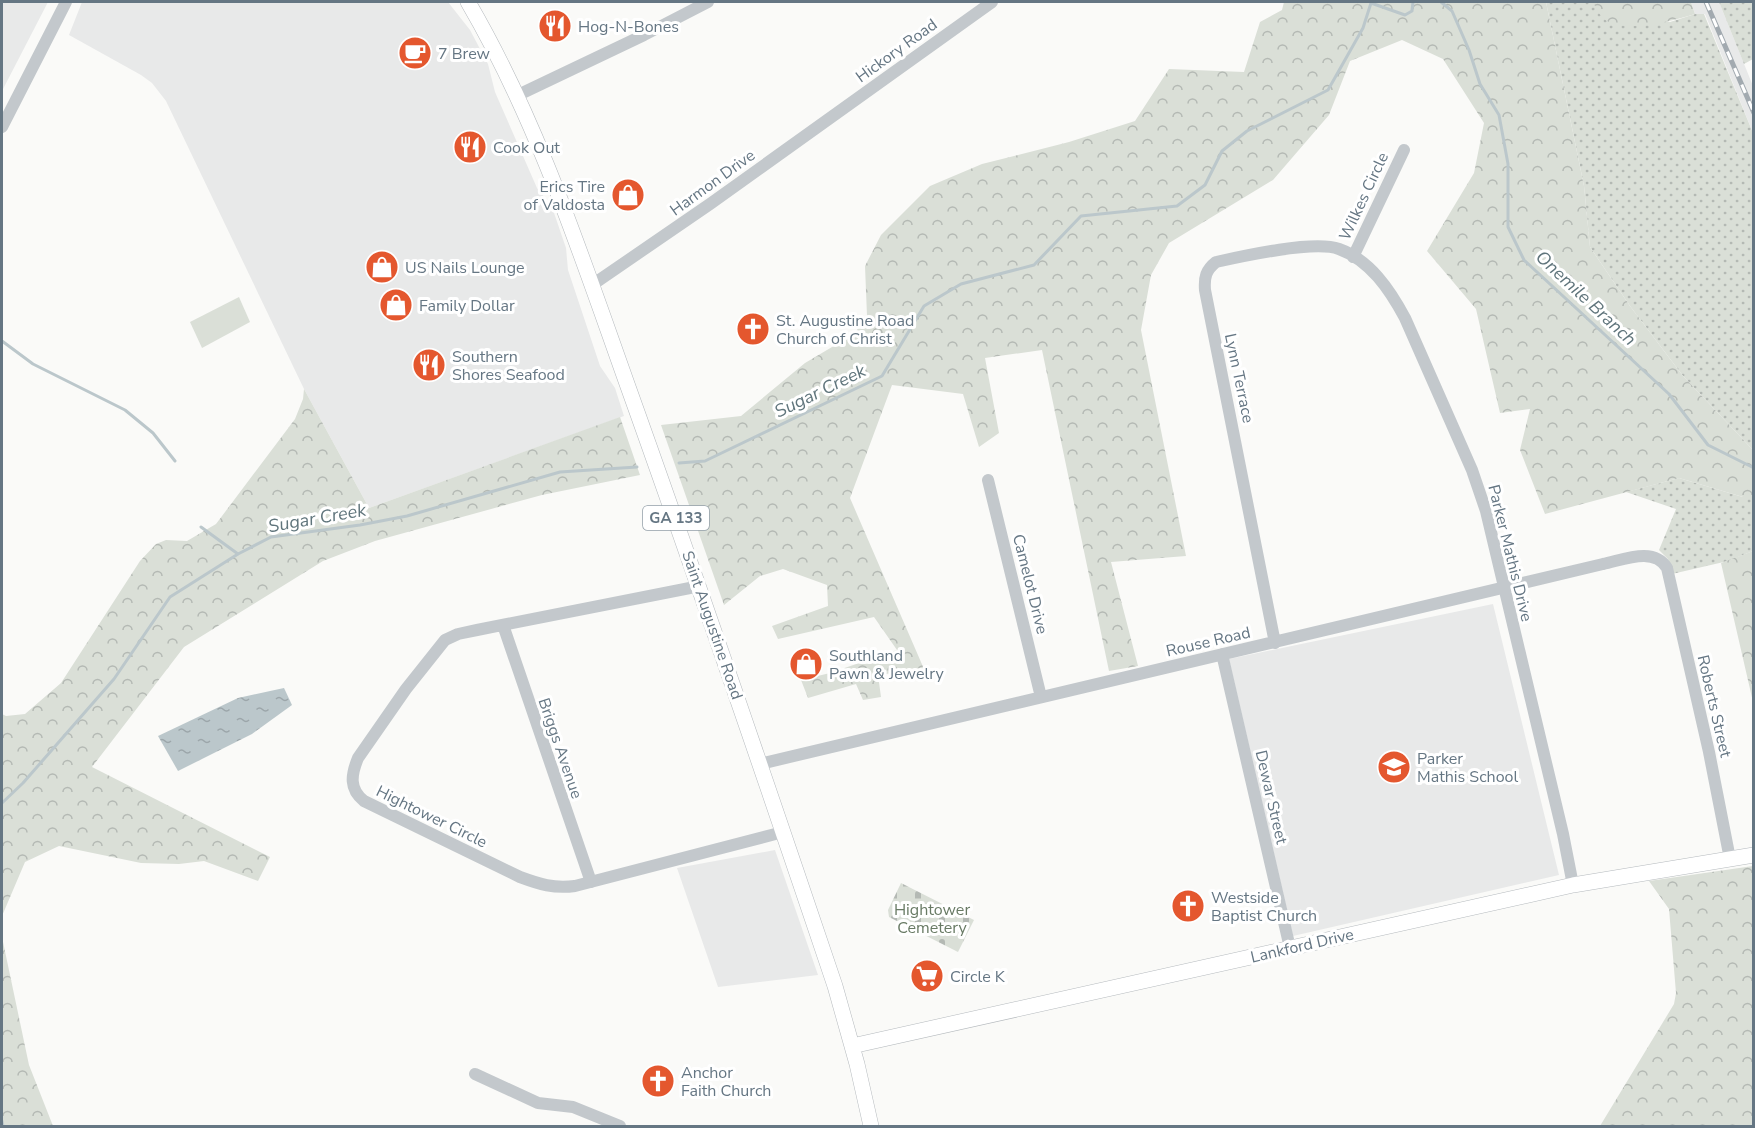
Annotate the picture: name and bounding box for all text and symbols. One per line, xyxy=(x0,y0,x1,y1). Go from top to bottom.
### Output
restaurant icon: Hog-N-Bones xyxy=(537,8,573,44)
street label: Hickory Road xyxy=(851,14,942,88)
place label: Hog-N-Bones xyxy=(578,16,679,38)
cafe icon: 7 Brew xyxy=(397,35,433,71)
place label: 7 Brew xyxy=(438,43,491,65)
restaurant icon: Cook Out xyxy=(452,129,488,165)
place label: Cook Out xyxy=(493,137,560,159)
street label: Harmon Drive xyxy=(666,144,760,221)
street label: Wilkes Circle xyxy=(1334,149,1394,244)
place label: Erics Tire of Valdosta xyxy=(524,176,605,216)
shop icon: Erics Tire of Valdosta xyxy=(610,177,646,213)
water label: Onemile Branch xyxy=(1530,245,1642,351)
shop icon: US Nails Lounge xyxy=(364,249,400,285)
place label: US Nails Lounge xyxy=(405,257,525,279)
shop icon: Family Dollar xyxy=(378,287,414,323)
place label: Family Dollar xyxy=(419,295,515,317)
place label: St. Augustine Road Church of Christ xyxy=(776,310,914,350)
church icon: St. Augustine Road Church of Christ xyxy=(735,311,771,347)
street label: Lynn Terrace xyxy=(1219,331,1259,425)
place label: Southern Shores Seafood xyxy=(452,346,565,386)
restaurant icon: Southern Shores Seafood xyxy=(411,347,447,383)
water label: Sugar Creek xyxy=(770,358,871,423)
street label: Parker Mathis Drive xyxy=(1482,482,1538,624)
water label: Sugar Creek xyxy=(266,497,369,538)
road number: GA 133 xyxy=(643,506,709,530)
street label: Camelot Drive xyxy=(1007,532,1053,637)
street label: Saint Augustine Road xyxy=(676,548,748,703)
street label: Rouse Road xyxy=(1164,622,1253,662)
place label: Southland Pawn & Jewelry xyxy=(829,645,944,685)
shop icon: Southland Pawn & Jewelry xyxy=(788,646,824,682)
street label: Roberts Street xyxy=(1692,653,1737,760)
street label: Briggs Avenue xyxy=(533,695,588,802)
street label: Dewar Street xyxy=(1250,748,1293,847)
place label: Parker Mathis School xyxy=(1417,748,1518,788)
school or university icon: Parker Mathis School xyxy=(1376,749,1412,785)
street label: Hightower Circle xyxy=(372,780,491,853)
place label: Westside Baptist Church xyxy=(1211,887,1317,927)
church icon: Westside Baptist Church xyxy=(1170,888,1206,924)
park label: Hightower Cemetery xyxy=(894,899,970,939)
street label: Lankford Drive xyxy=(1248,923,1356,969)
supermarket icon: Circle K xyxy=(909,958,945,994)
place label: Circle K xyxy=(950,966,1006,988)
place label: Anchor Faith Church xyxy=(681,1062,771,1102)
church icon: Anchor Faith Church xyxy=(640,1063,676,1099)

